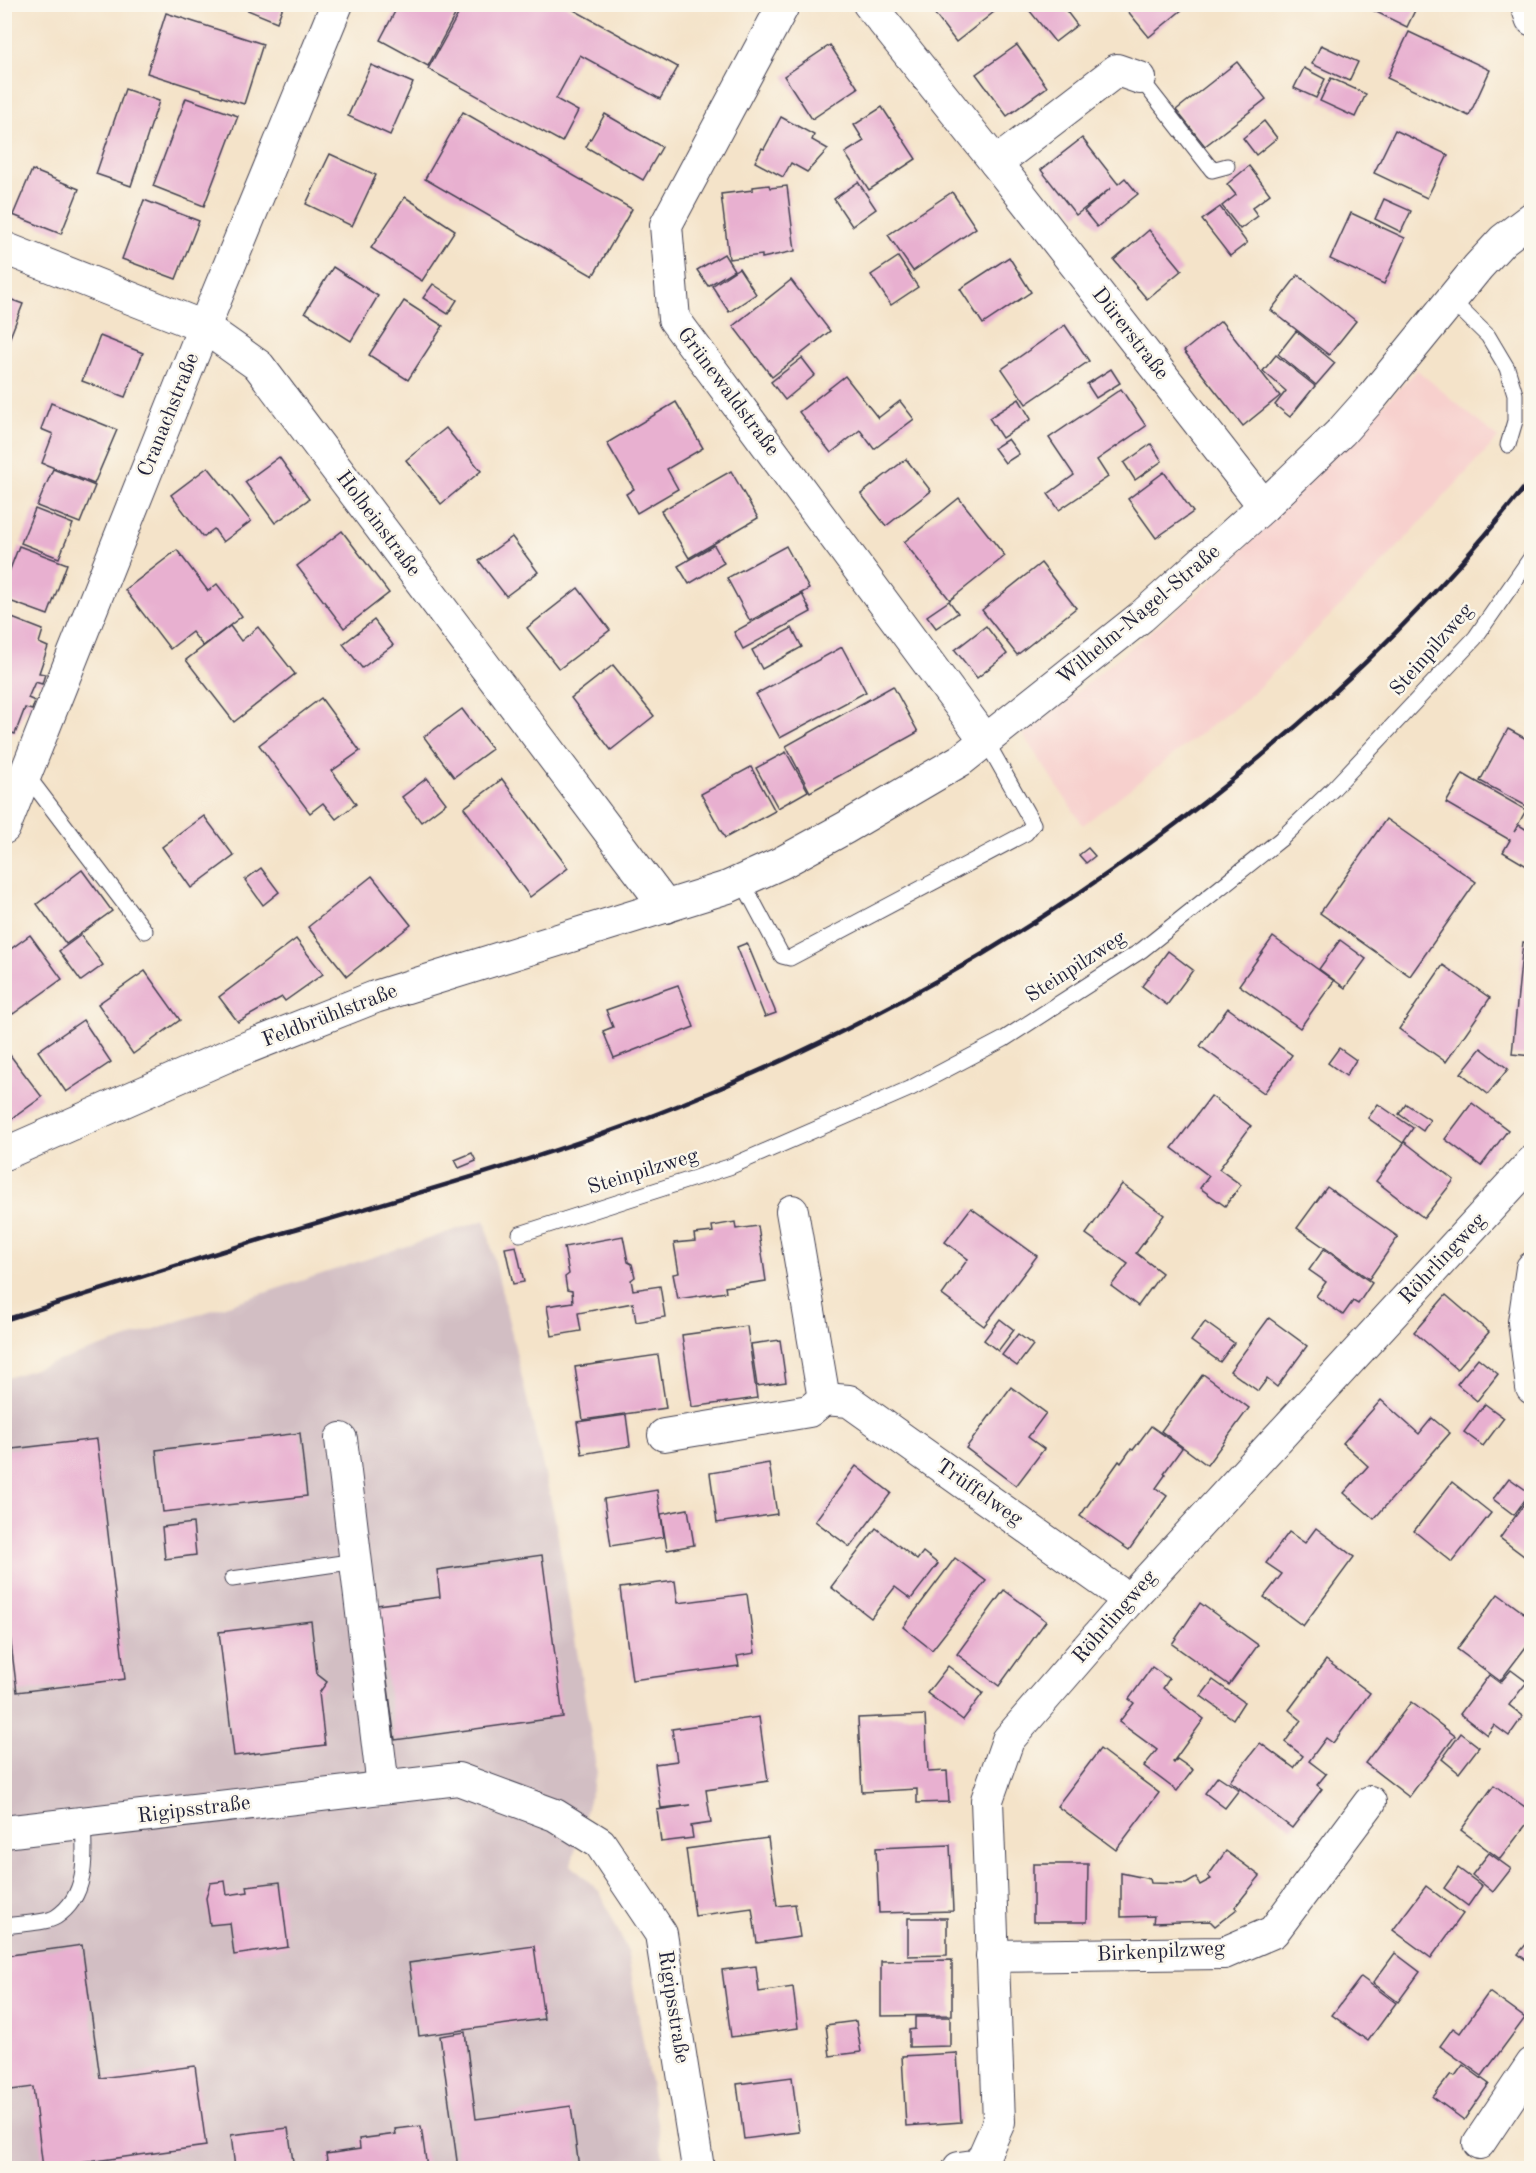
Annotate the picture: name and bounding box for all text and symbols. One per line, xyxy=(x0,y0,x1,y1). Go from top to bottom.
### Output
street label: Dürerstraße xyxy=(1088,284,1172,384)
street label: Grünewaldstraße xyxy=(673,324,783,460)
street label: Cranachstraße xyxy=(135,350,203,480)
street label: Holbeinstraße xyxy=(332,467,424,581)
street label: Wilhelm-Nagel-Straße xyxy=(1054,541,1224,689)
street label: Steinpilzweg xyxy=(1386,599,1478,700)
street label: Steinpilzweg xyxy=(1022,927,1130,1007)
street label: Feldbrühlstraße xyxy=(260,981,400,1051)
street label: Steinpilzweg xyxy=(585,1145,702,1199)
street label: Röhrlingweg xyxy=(1396,1209,1491,1309)
street label: Trüffelweg xyxy=(932,1456,1027,1531)
street label: Röhrlingweg xyxy=(1069,1566,1161,1668)
street label: Rigipsstraße xyxy=(136,1793,252,1827)
street label: Birkenpilzweg xyxy=(1096,1938,1226,1966)
street label: Rigipsstraße xyxy=(654,1949,692,2065)

